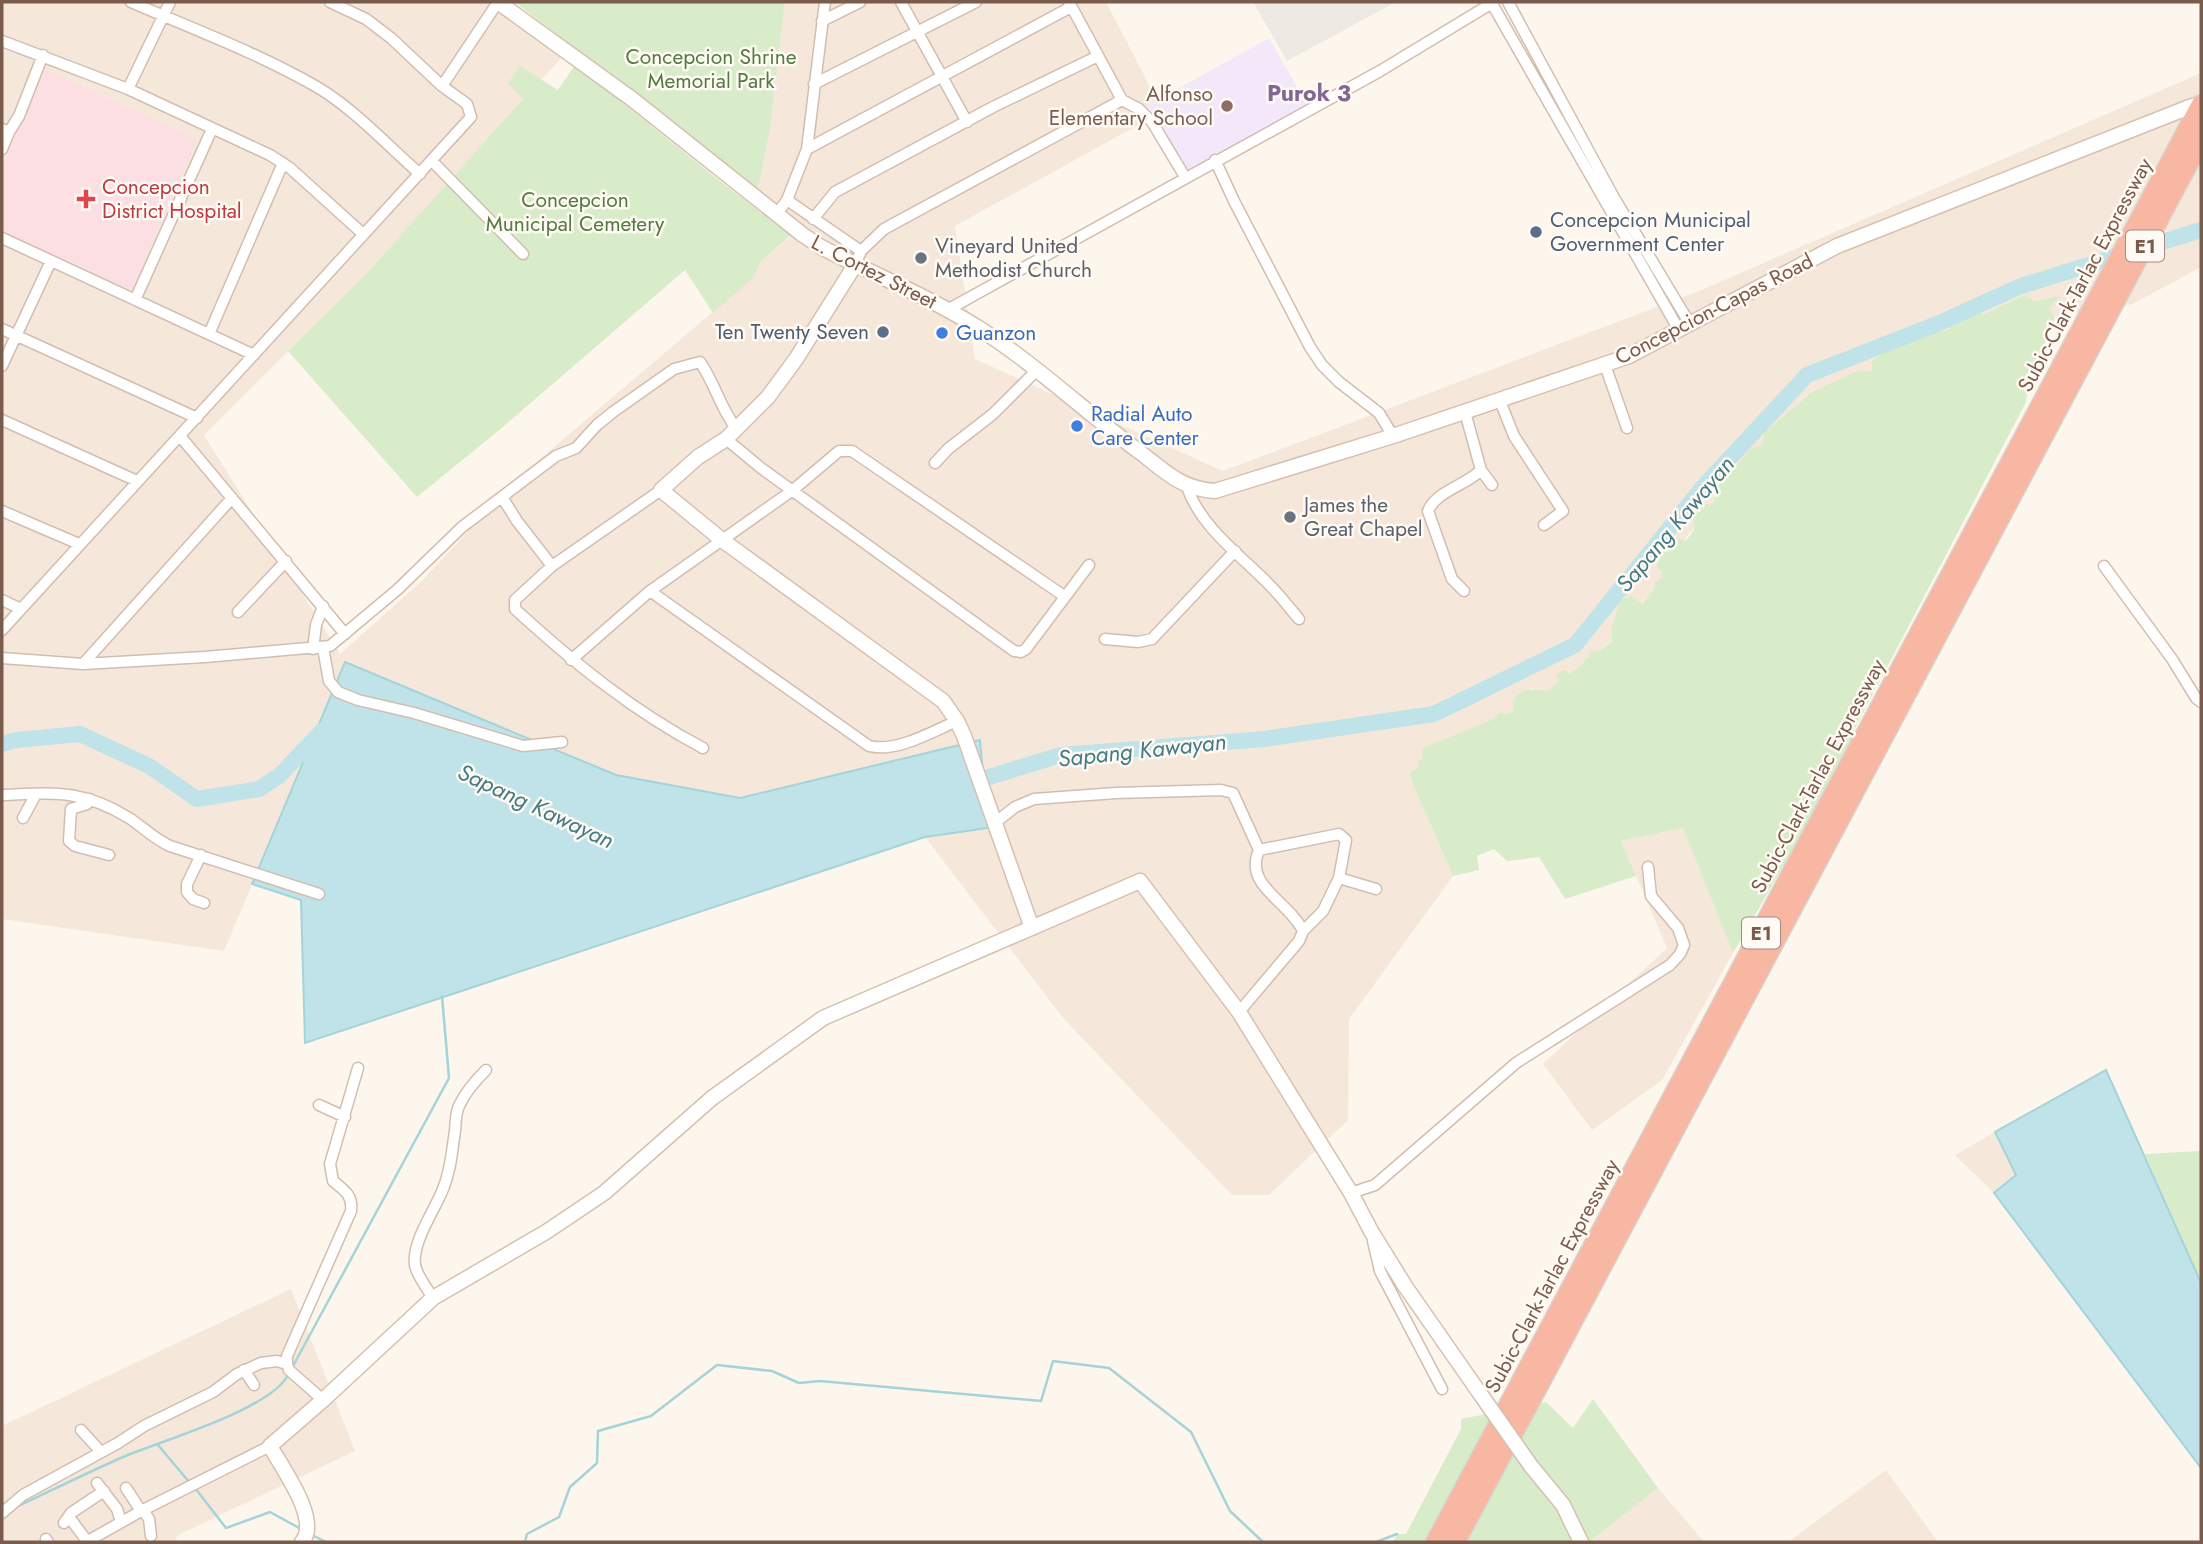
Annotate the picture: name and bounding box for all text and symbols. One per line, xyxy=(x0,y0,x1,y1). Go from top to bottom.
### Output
park label: Concepcion Shrine Memorial Park xyxy=(625,42,797,96)
district label: Purok 3 xyxy=(1267,76,1351,110)
place label: Alfonso Elementary School xyxy=(1049,79,1213,133)
marker: Alfonso Elementary School xyxy=(1219,98,1235,114)
street label: Subic-Clark-Tarlac Expressway xyxy=(2010,152,2160,397)
place label: Concepcion District Hospital xyxy=(102,172,242,226)
park label: Concepcion Municipal Cemetery xyxy=(486,185,665,239)
marker: Concepcion District Hospital xyxy=(76,189,96,209)
place label: Concepcion Municipal Government Center xyxy=(1550,205,1751,259)
marker: Concepcion Municipal Government Center xyxy=(1528,224,1544,240)
street label: L. Cortez Street xyxy=(806,227,942,317)
road number: E1 xyxy=(2126,230,2164,262)
place label: Vineyard United Methodist Church xyxy=(935,231,1092,285)
street label: Concepcion-Capas Road xyxy=(1610,246,1818,372)
marker: Vineyard United Methodist Church xyxy=(913,250,929,266)
place label: Ten Twenty Seven xyxy=(715,317,869,347)
place label: Guanzon xyxy=(956,318,1036,348)
marker: Ten Twenty Seven xyxy=(875,324,891,340)
marker: Guanzon xyxy=(934,325,950,341)
place label: Radial Auto Care Center xyxy=(1091,399,1200,453)
marker: Radial Auto Care Center xyxy=(1069,418,1085,434)
water label: Sapang Kawayan xyxy=(1608,448,1742,600)
place label: James the Great Chapel xyxy=(1301,490,1423,544)
marker: James the Great Chapel xyxy=(1282,509,1298,525)
street label: Subic-Clark-Tarlac Expressway xyxy=(1743,653,1893,898)
water label: Sapang Kawayan xyxy=(1056,724,1228,776)
water label: Sapang Kawayan xyxy=(452,755,620,857)
road number: E1 xyxy=(1742,917,1780,948)
street label: Subic-Clark-Tarlac Expressway xyxy=(1477,1153,1627,1398)

